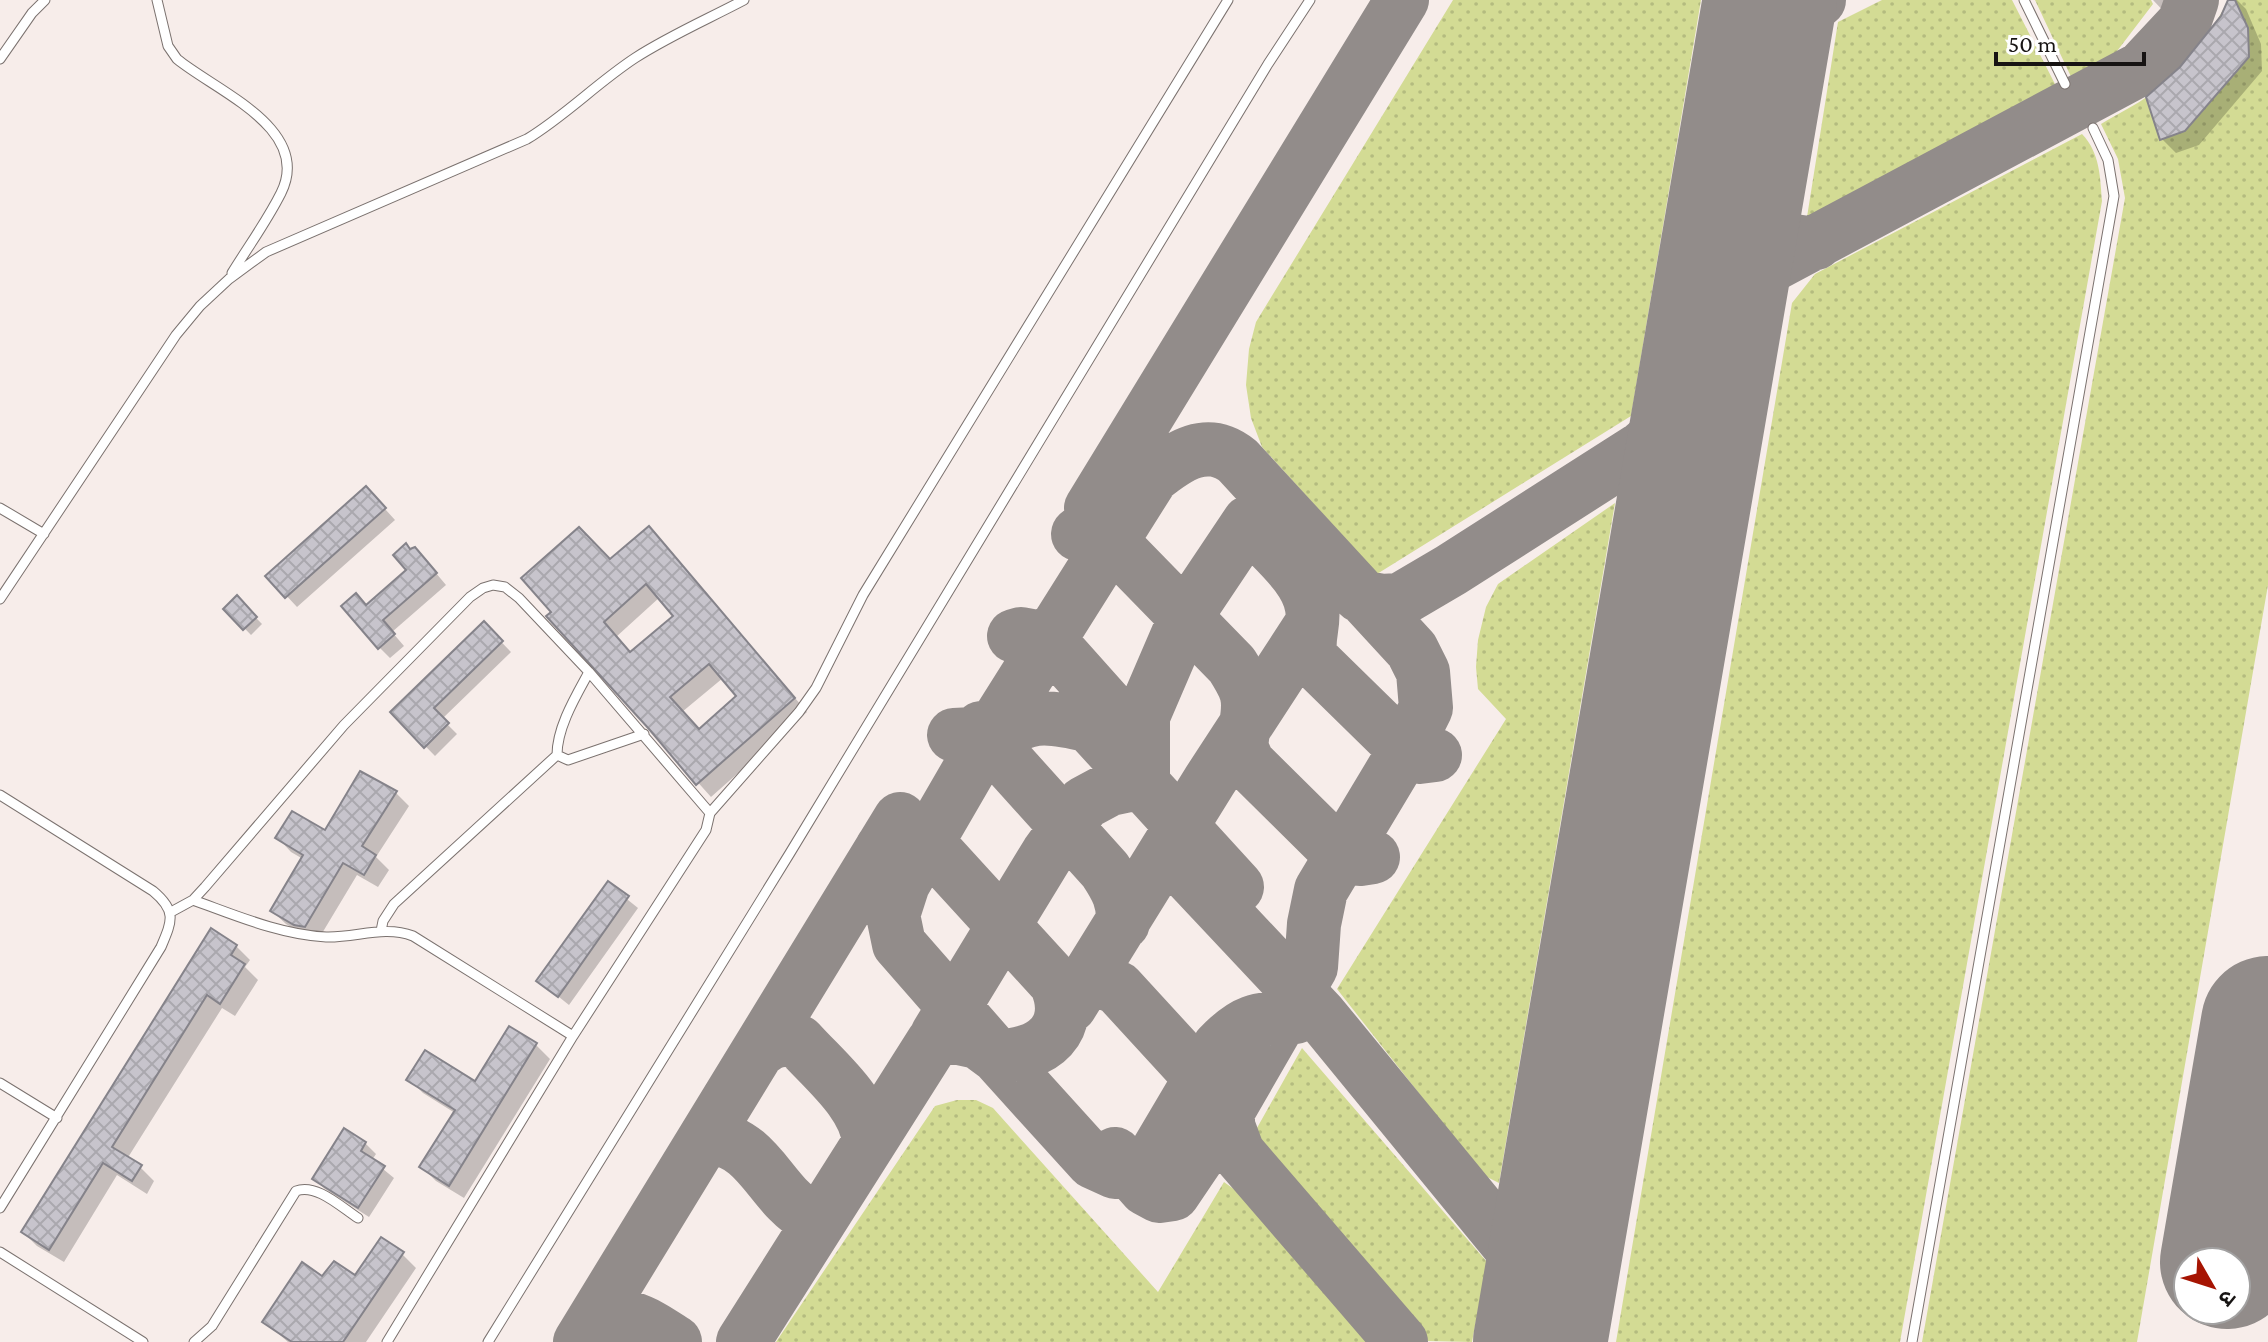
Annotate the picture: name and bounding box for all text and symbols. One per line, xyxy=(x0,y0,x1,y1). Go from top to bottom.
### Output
scale bar xyxy=(1996,16,2144,66)
text: 50 m xyxy=(2008,30,2057,57)
north arrow xyxy=(2172,1246,2252,1326)
text: उ xyxy=(2213,1285,2241,1312)

